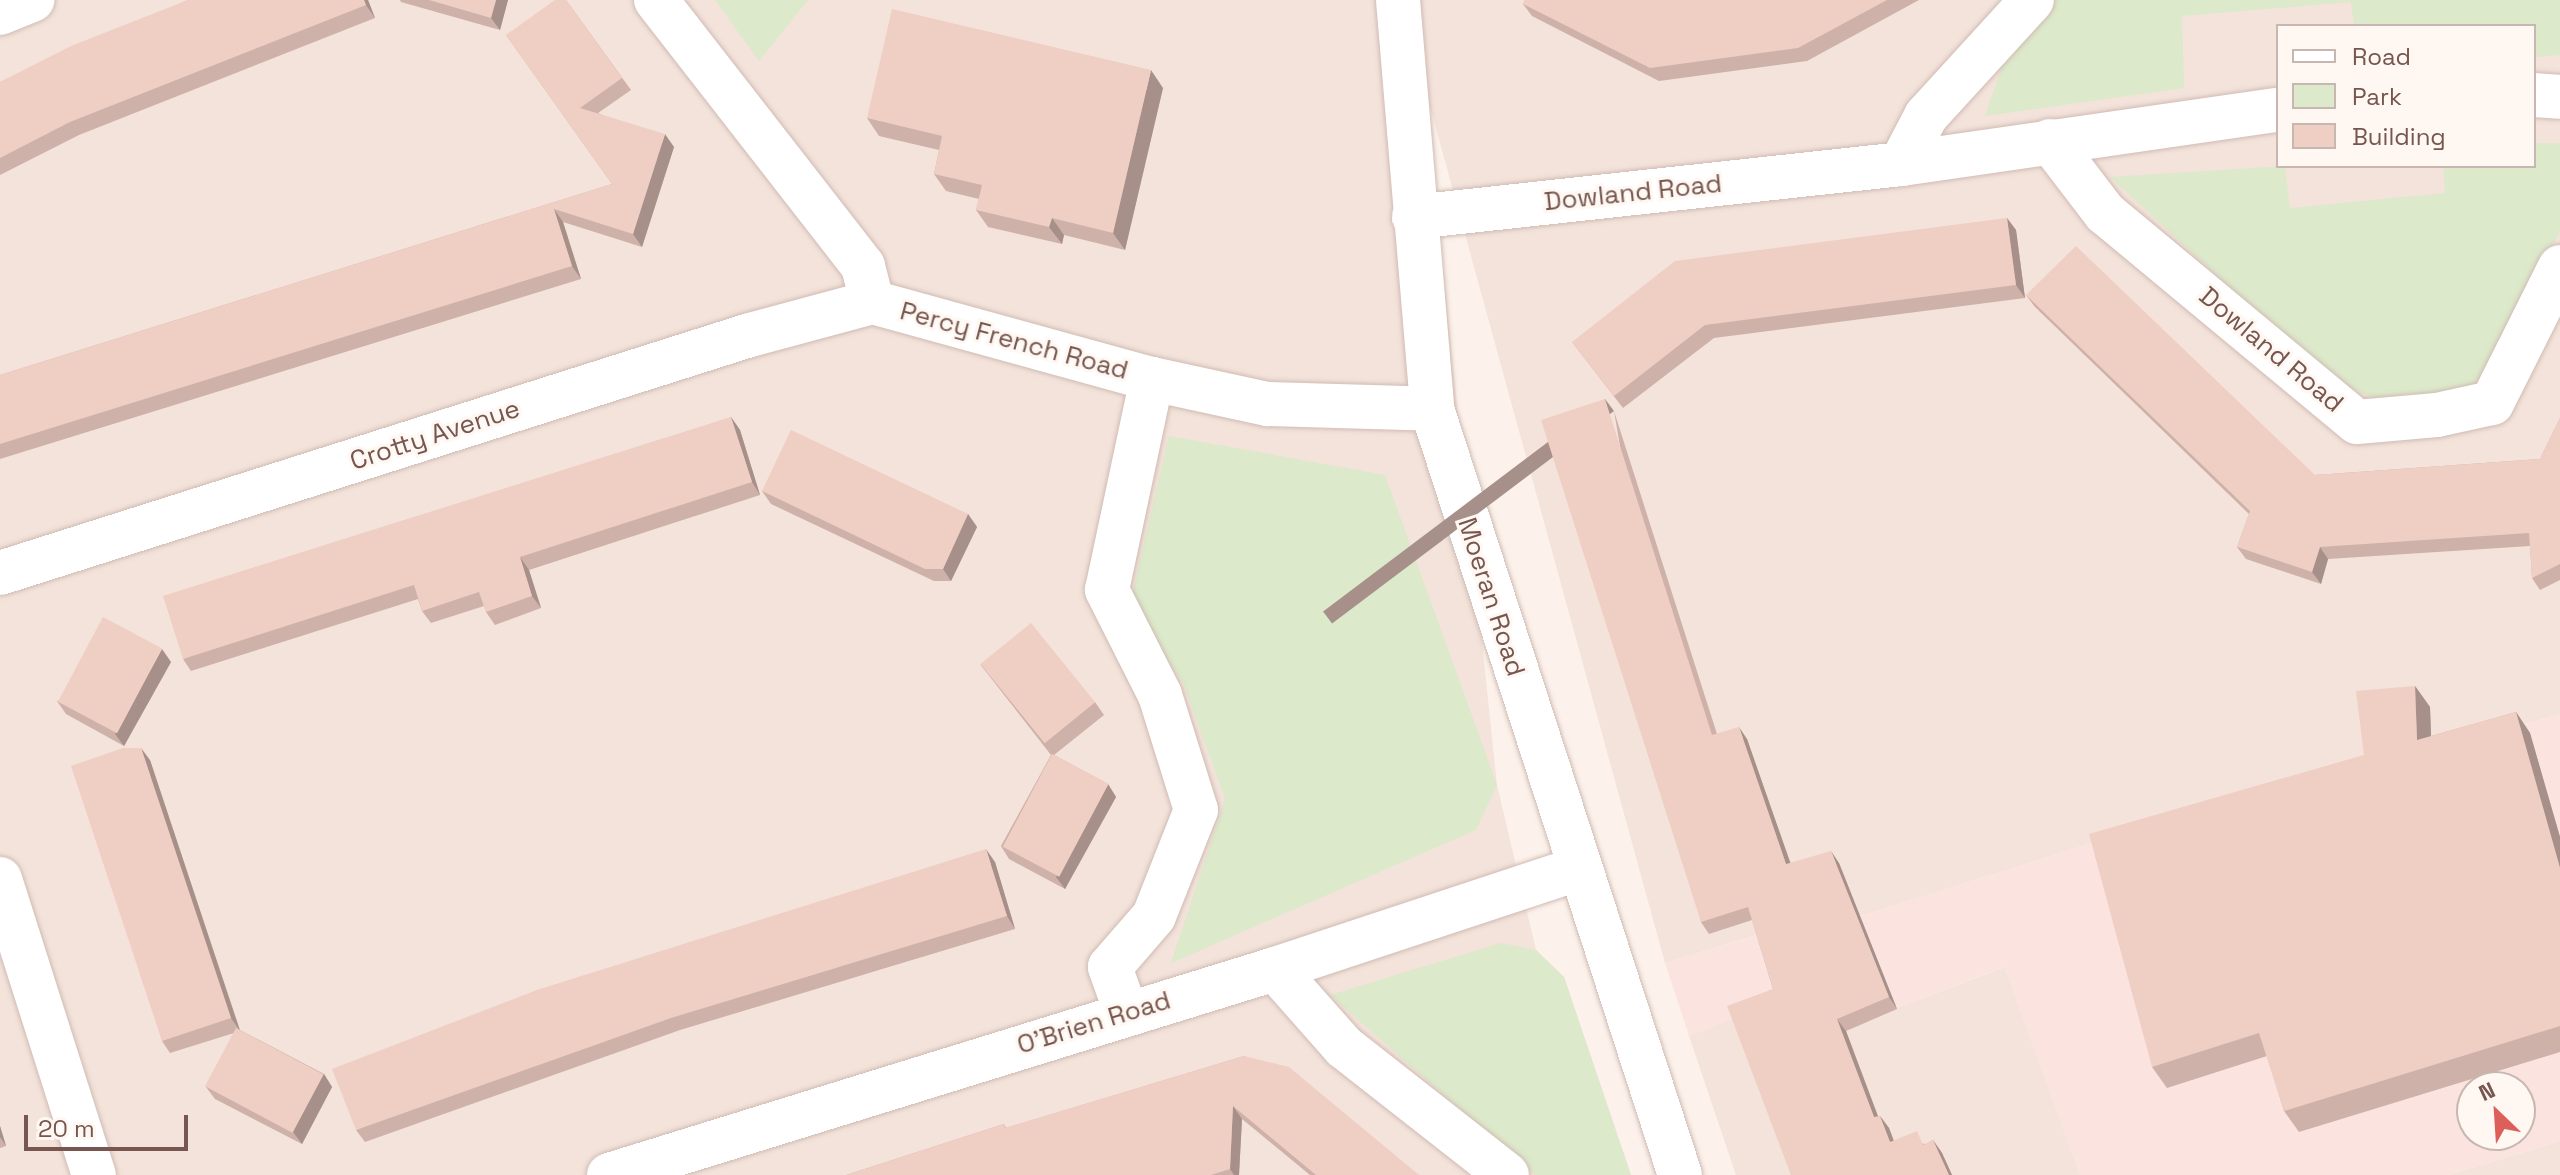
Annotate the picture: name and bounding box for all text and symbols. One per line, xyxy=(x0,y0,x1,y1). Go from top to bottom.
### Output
legend xyxy=(2276,24,2536,168)
text: Road xyxy=(2352,41,2411,72)
text: Park xyxy=(2352,81,2402,112)
text: Building xyxy=(2352,121,2446,152)
street label: Dowland Road xyxy=(1543,168,1723,218)
street label: Dowland Road xyxy=(2193,281,2349,419)
street label: Percy French Road xyxy=(897,296,1131,386)
street label: Crotty Avenue xyxy=(346,393,524,477)
street label: Moeran Road xyxy=(1451,514,1531,680)
street label: O'Brien Road xyxy=(1013,985,1175,1061)
north arrow xyxy=(2456,1071,2536,1151)
text: N xyxy=(2474,1075,2499,1107)
scale bar xyxy=(28,1099,192,1149)
text: 20 m xyxy=(38,1113,95,1144)

